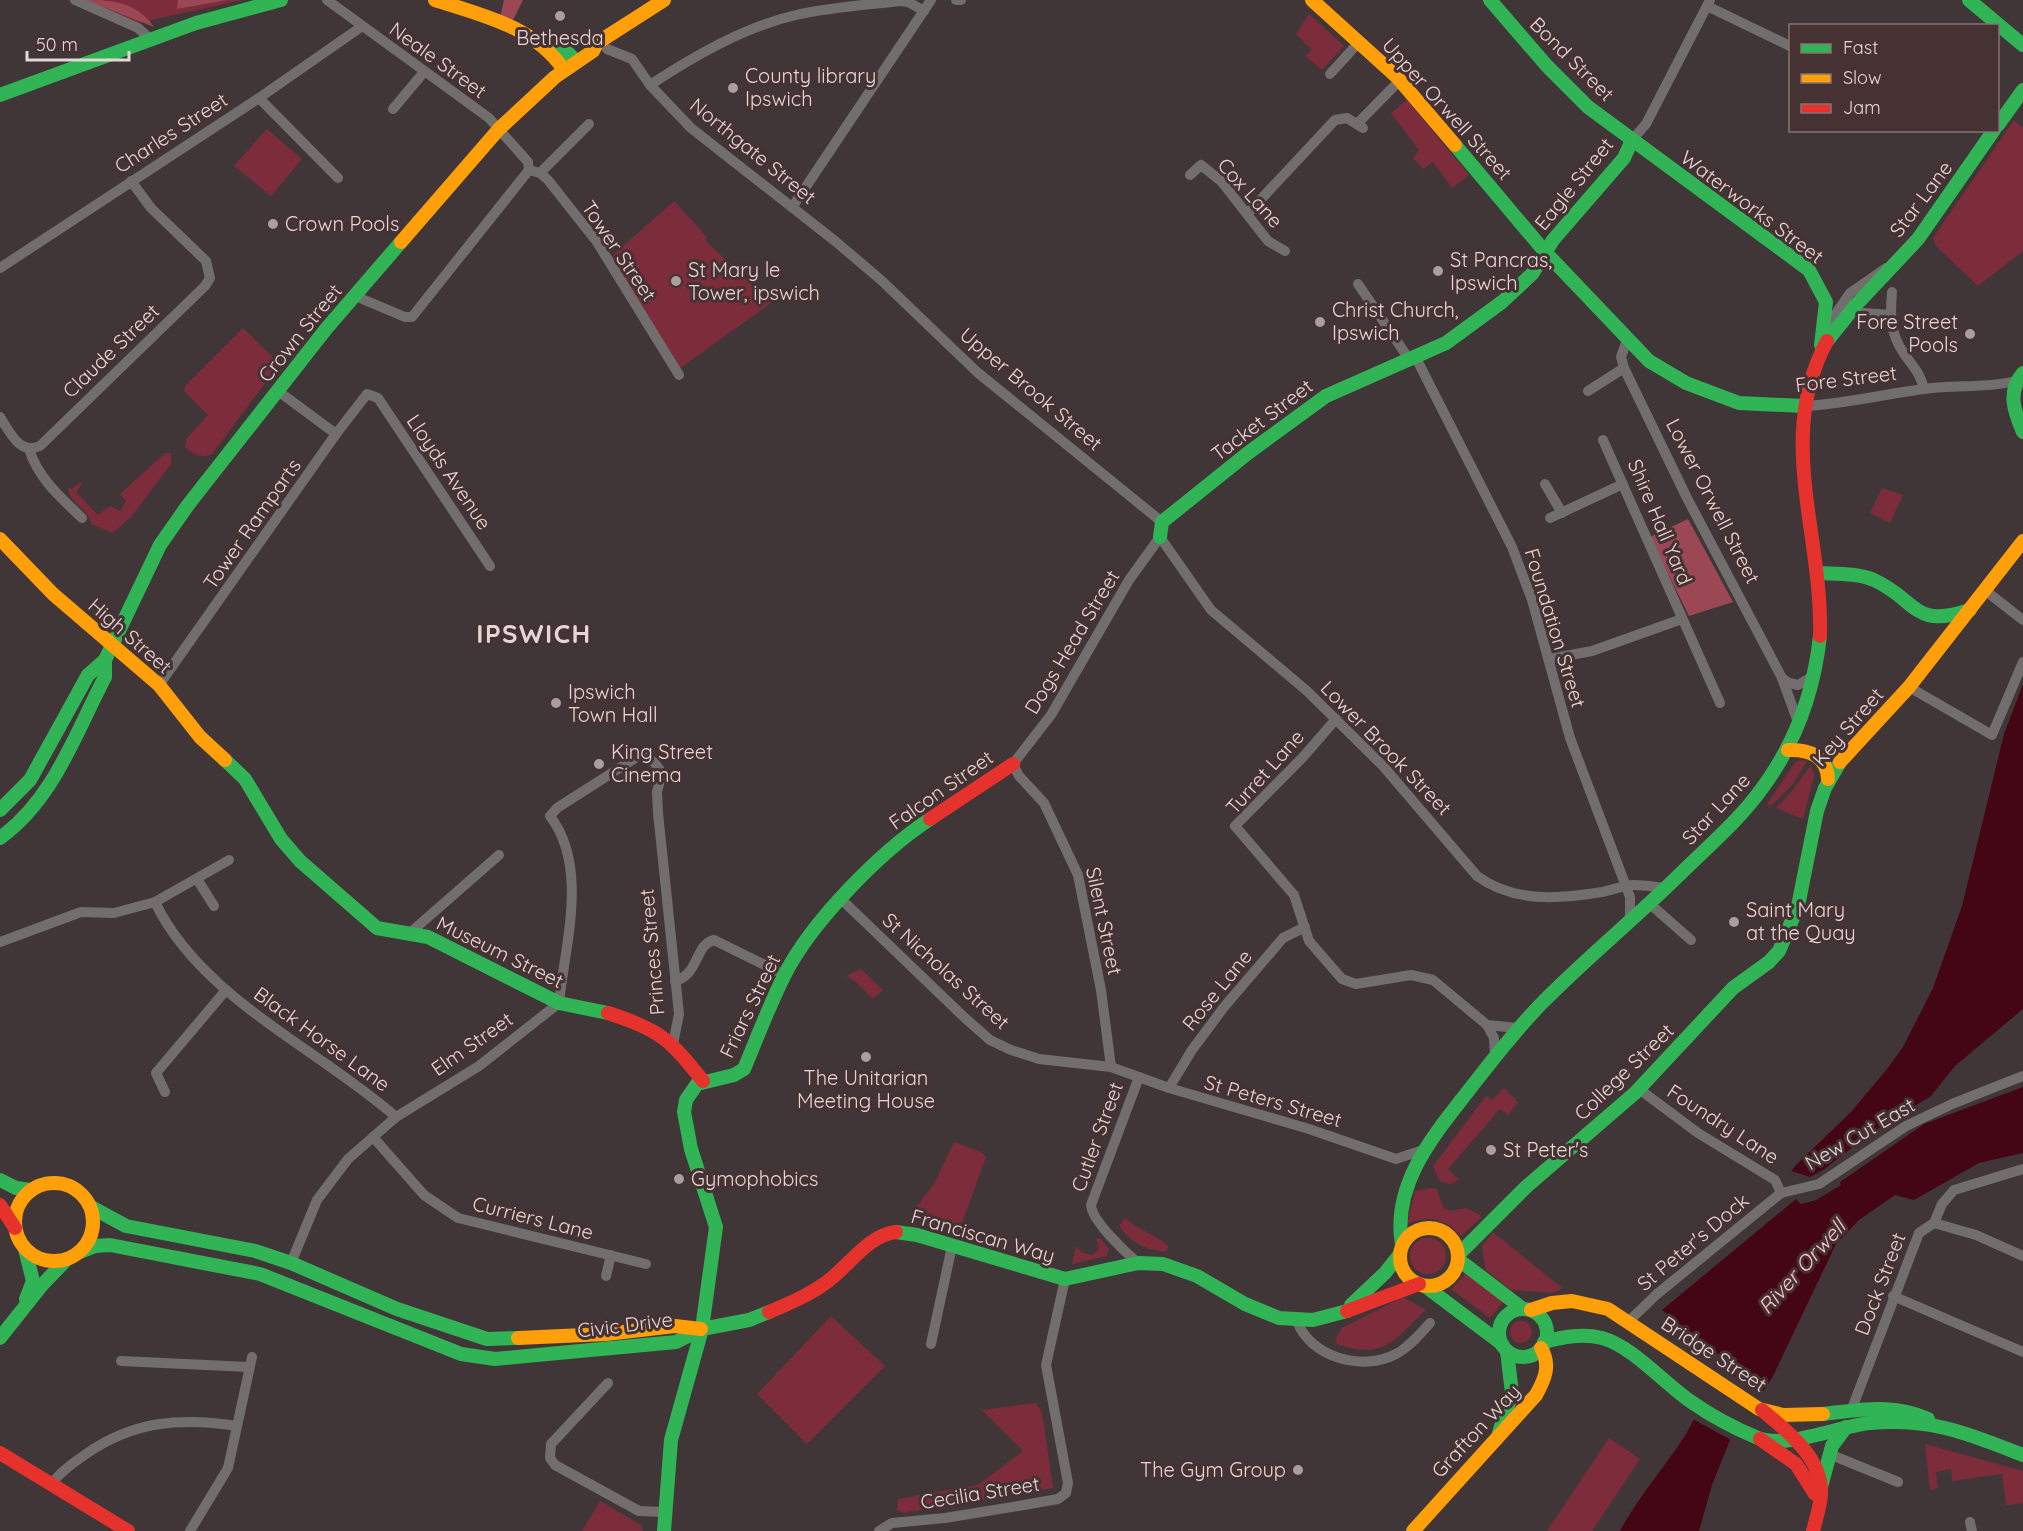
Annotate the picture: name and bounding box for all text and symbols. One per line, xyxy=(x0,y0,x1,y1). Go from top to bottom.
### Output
marker: Bethesda xyxy=(553,9,567,23)
street label: Bond Street xyxy=(1525,11,1620,106)
street label: Neale Street xyxy=(385,16,492,103)
scale bar xyxy=(27,24,129,62)
legend xyxy=(1789,24,1999,132)
place label: Bethesda xyxy=(516,25,604,50)
street label: Upper Orwell Street xyxy=(1377,32,1518,185)
text: 50 m xyxy=(36,33,78,56)
text: Fast xyxy=(1843,36,1878,59)
place label: County library Ipswich xyxy=(745,63,876,111)
text: Slow xyxy=(1843,66,1881,89)
marker: County library Ipswich xyxy=(726,81,740,95)
street label: Charles Street xyxy=(110,87,232,178)
street label: Northgate Street xyxy=(685,92,822,209)
text: Jam xyxy=(1843,96,1881,119)
street label: Eagle Street xyxy=(1529,132,1619,235)
street label: Waterworks Street xyxy=(1676,145,1829,269)
street label: Cox Lane xyxy=(1212,152,1288,233)
street label: Star Lane xyxy=(1884,156,1957,242)
street label: Tower Street xyxy=(577,196,662,306)
place label: Crown Pools xyxy=(285,211,399,236)
marker: Crown Pools xyxy=(266,217,280,231)
place label: St Pancras, Ipswich xyxy=(1450,247,1552,295)
place label: St Mary le Tower, ipswich xyxy=(688,257,820,305)
marker: St Pancras, Ipswich xyxy=(1431,264,1445,278)
marker: St Mary le Tower, ipswich xyxy=(669,274,683,288)
street label: Crown Street xyxy=(252,278,347,387)
place label: Christ Church, Ipswich xyxy=(1332,297,1459,345)
street label: Claude Street xyxy=(57,298,164,403)
place label: Fore Street Pools xyxy=(1856,309,1958,357)
marker: Christ Church, Ipswich xyxy=(1313,315,1327,329)
street label: Upper Brook Street xyxy=(955,322,1108,456)
marker: Fore Street Pools xyxy=(1963,327,1977,341)
street label: Fore Street xyxy=(1794,360,1898,397)
street label: Tacket Street xyxy=(1206,373,1318,466)
street label: Lloyds Avenue xyxy=(402,409,497,534)
street label: Lower Orwell Street xyxy=(1661,414,1766,588)
street label: Tower Ramparts xyxy=(197,454,306,594)
street label: Shire Hall Yard xyxy=(1623,455,1698,588)
street label: Foundation Street xyxy=(1519,545,1592,711)
street label: Dogs Head Street xyxy=(1019,565,1125,718)
street label: High Street xyxy=(83,593,177,679)
district label: IPSWICH xyxy=(476,617,592,650)
street label: Lower Brook Street xyxy=(1316,675,1457,820)
place label: Ipswich Town Hall xyxy=(568,679,658,727)
street label: Key Street xyxy=(1807,682,1889,771)
marker: Ipswich Town Hall xyxy=(549,696,563,710)
street label: Turret Lane xyxy=(1220,724,1309,819)
place label: King Street Cinema xyxy=(611,739,713,787)
street label: Falcon Street xyxy=(884,744,998,835)
marker: King Street Cinema xyxy=(592,757,606,771)
street label: Star Lane xyxy=(1676,768,1755,850)
street label: Silent Street xyxy=(1081,865,1128,977)
street label: Princes Street xyxy=(634,888,669,1016)
place label: Saint Mary at the Quay xyxy=(1746,897,1856,945)
street label: St Nicholas Street xyxy=(878,907,1015,1034)
street label: Museum Street xyxy=(433,910,568,993)
marker: Saint Mary at the Quay xyxy=(1727,915,1741,929)
street label: Rose Lane xyxy=(1176,944,1257,1035)
street label: Friars Street xyxy=(714,950,786,1062)
street label: Black Horse Lane xyxy=(249,981,395,1096)
street label: Elm Street xyxy=(426,1006,518,1081)
street label: College Street xyxy=(1569,1018,1679,1125)
marker: The Unitarian Meeting House xyxy=(859,1050,873,1064)
place label: The Unitarian Meeting House xyxy=(797,1065,935,1113)
street label: St Peters Street xyxy=(1202,1069,1345,1132)
street label: Cutler Street xyxy=(1065,1078,1128,1195)
street label: Foundry Lane xyxy=(1663,1078,1784,1169)
street label: New Cut East xyxy=(1800,1092,1919,1175)
place label: St Peter's xyxy=(1503,1137,1588,1162)
marker: St Peter's xyxy=(1484,1143,1498,1157)
place label: Gymophobics xyxy=(691,1166,818,1191)
marker: Gymophobics xyxy=(672,1172,686,1186)
street label: St Peter's Dock xyxy=(1632,1188,1754,1296)
street label: Curriers Lane xyxy=(470,1190,596,1245)
street label: Franciscan Way xyxy=(908,1203,1058,1268)
water label: River Orwell xyxy=(1752,1212,1852,1319)
street label: Dock Street xyxy=(1849,1229,1911,1339)
street label: Civic Drive xyxy=(576,1306,674,1343)
street label: Bridge Street xyxy=(1657,1310,1772,1397)
street label: Grafton Way xyxy=(1426,1379,1525,1483)
place label: The Gym Group xyxy=(1140,1457,1286,1482)
marker: The Gym Group xyxy=(1291,1463,1305,1477)
street label: Cecilia Street xyxy=(919,1471,1041,1514)

